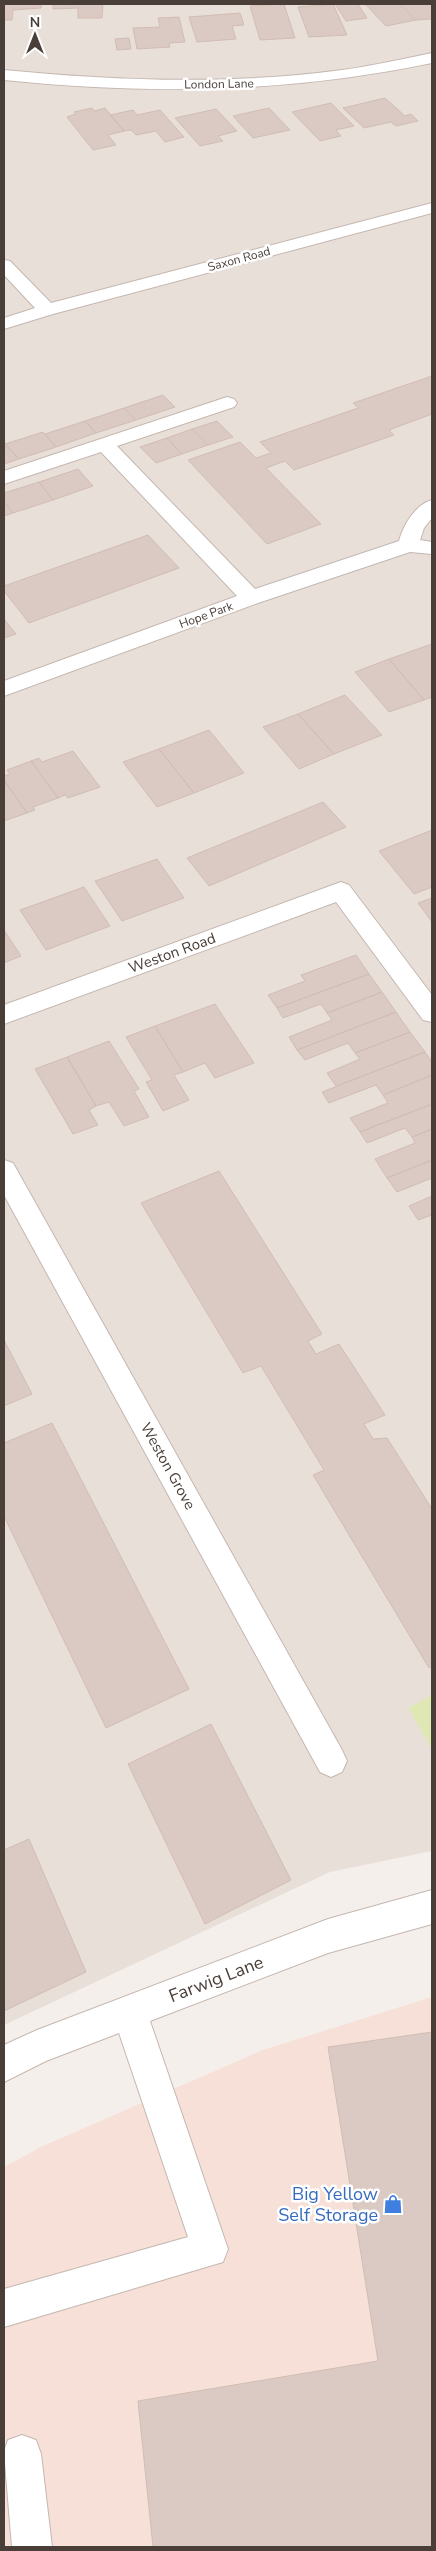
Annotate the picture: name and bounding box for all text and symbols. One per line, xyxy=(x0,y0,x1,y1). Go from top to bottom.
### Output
north arrow xyxy=(10,10,60,60)
text: N xyxy=(30,13,40,32)
street label: London Lane xyxy=(184,75,254,93)
street label: Saxon Road xyxy=(206,243,272,275)
street label: Hope Park xyxy=(177,598,236,632)
street label: Weston Road xyxy=(126,928,218,978)
street label: Weston Grove xyxy=(136,1419,200,1513)
street label: Farwig Lane xyxy=(165,1950,267,2008)
place label: Big Yellow Self Storage xyxy=(278,2182,378,2227)
shop icon: Big Yellow Self Storage xyxy=(382,2193,404,2215)

